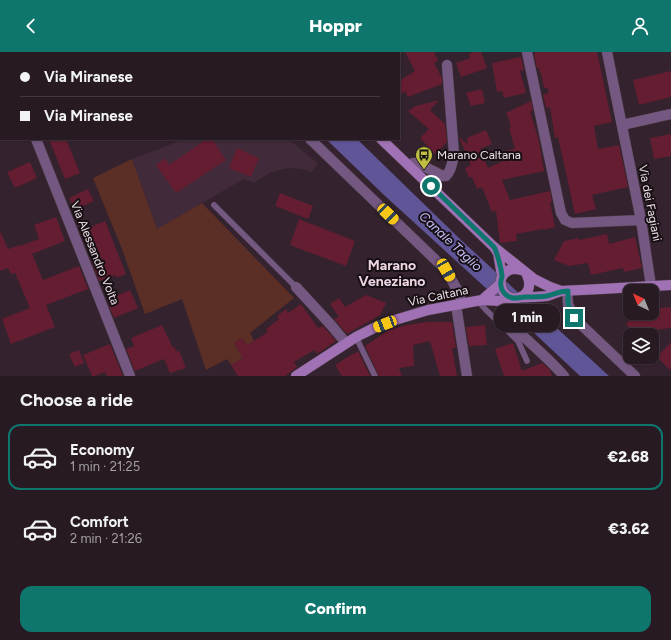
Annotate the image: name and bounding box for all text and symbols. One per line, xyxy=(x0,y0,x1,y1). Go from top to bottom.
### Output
icon: back xyxy=(20,15,42,37)
text: Hoppr xyxy=(309,15,362,37)
icon: person xyxy=(629,15,651,37)
text: Via Miranese xyxy=(44,68,133,86)
text: Via Miranese xyxy=(44,107,133,125)
bus stop icon: Marano Caltana xyxy=(414,145,434,170)
place label: Marano Caltana xyxy=(437,148,521,162)
street label: Via dei Fagiani xyxy=(636,164,664,242)
route start xyxy=(422,177,440,195)
street label: Via Alessandro Volta xyxy=(68,199,122,307)
car xyxy=(375,201,401,227)
water label: Canale Taglio xyxy=(416,209,485,275)
district label: Marano Veneziano xyxy=(359,257,425,290)
car xyxy=(435,257,457,283)
street label: Via Caltana xyxy=(407,283,469,309)
north arrow xyxy=(623,284,659,320)
map controls xyxy=(623,284,659,364)
callout: 1 min xyxy=(494,304,560,332)
route end xyxy=(565,309,583,327)
text: 1 min xyxy=(511,310,543,325)
car xyxy=(372,314,398,334)
button: layers xyxy=(623,328,659,364)
text: Choose a ride xyxy=(20,389,133,411)
icon: car xyxy=(22,439,58,475)
text: Economy xyxy=(70,441,135,459)
text: €2.68 xyxy=(608,448,649,466)
text: 1 min · 21:25 xyxy=(70,459,140,474)
icon: car xyxy=(22,511,58,547)
text: Comfort xyxy=(70,513,129,531)
text: €3.62 xyxy=(608,520,649,538)
text: 2 min · 21:26 xyxy=(70,531,142,546)
button: Confirm xyxy=(20,586,651,632)

